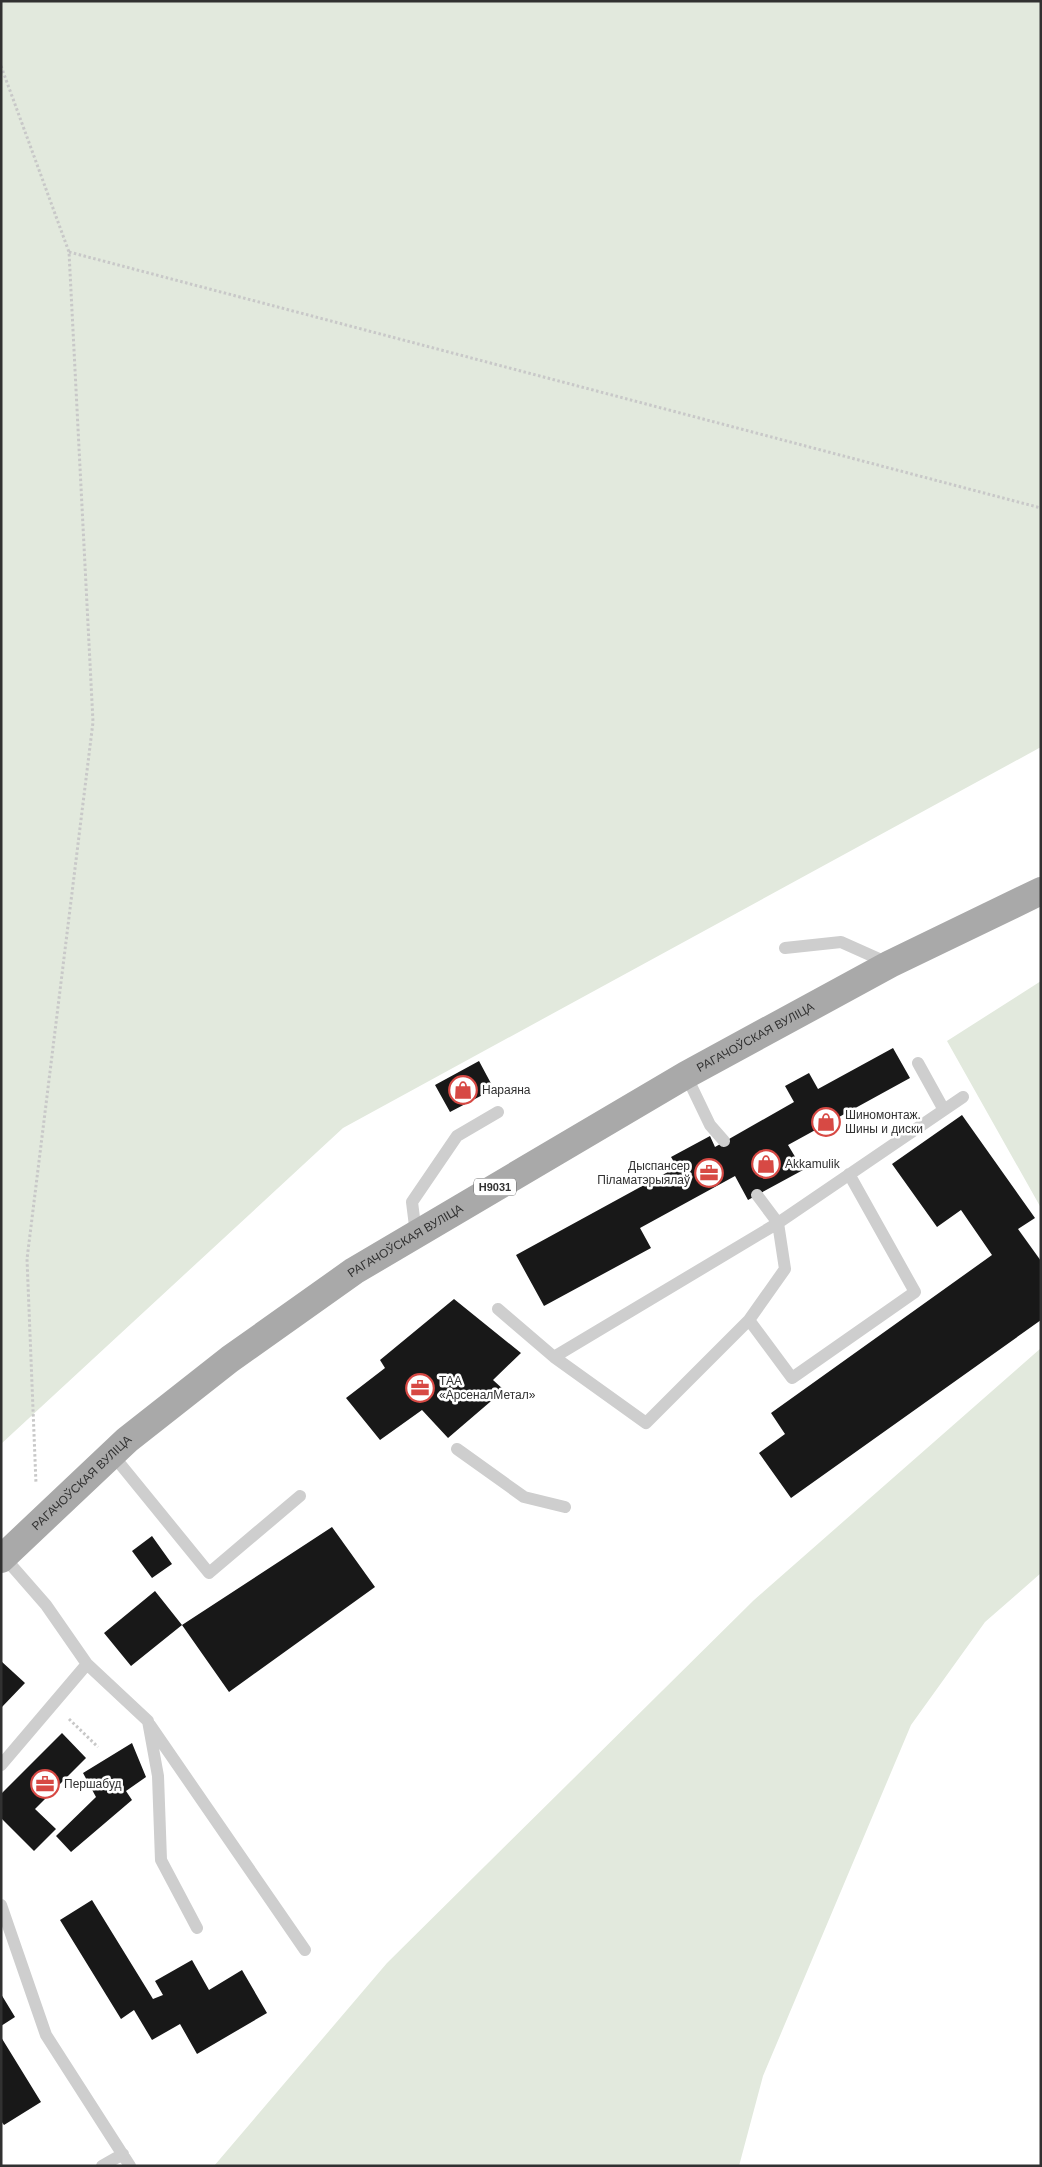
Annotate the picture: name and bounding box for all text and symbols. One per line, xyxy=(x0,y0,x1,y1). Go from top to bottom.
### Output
street label: РАГАЧОЎСКАЯ ВУЛІЦА xyxy=(694,1000,817,1075)
shop icon: Нараяна xyxy=(448,1075,478,1105)
place label: Нараяна xyxy=(482,1083,531,1097)
shop icon: Шиномонтаж. Шины и диски xyxy=(811,1107,841,1137)
place label: Шиномонтаж. Шины и диски xyxy=(845,1108,923,1136)
shop icon: Akkamulik xyxy=(751,1149,781,1179)
place label: Akkamulik xyxy=(785,1157,841,1171)
office icon: Дыспансер Піламатэрыялаў xyxy=(694,1158,724,1188)
place label: Дыспансер Піламатэрыялаў xyxy=(597,1159,690,1187)
road number: Н9031 xyxy=(474,1178,516,1196)
street label: РАГАЧОЎСКАЯ ВУЛІЦА xyxy=(345,1201,466,1280)
office icon: ТАА «АрсеналМетал» xyxy=(405,1373,435,1403)
place label: ТАА «АрсеналМетал» xyxy=(439,1374,536,1402)
street label: РАГАЧОЎСКАЯ ВУЛІЦА xyxy=(29,1433,134,1533)
office icon: Першабуд xyxy=(30,1769,60,1799)
place label: Першабуд xyxy=(64,1777,122,1791)

